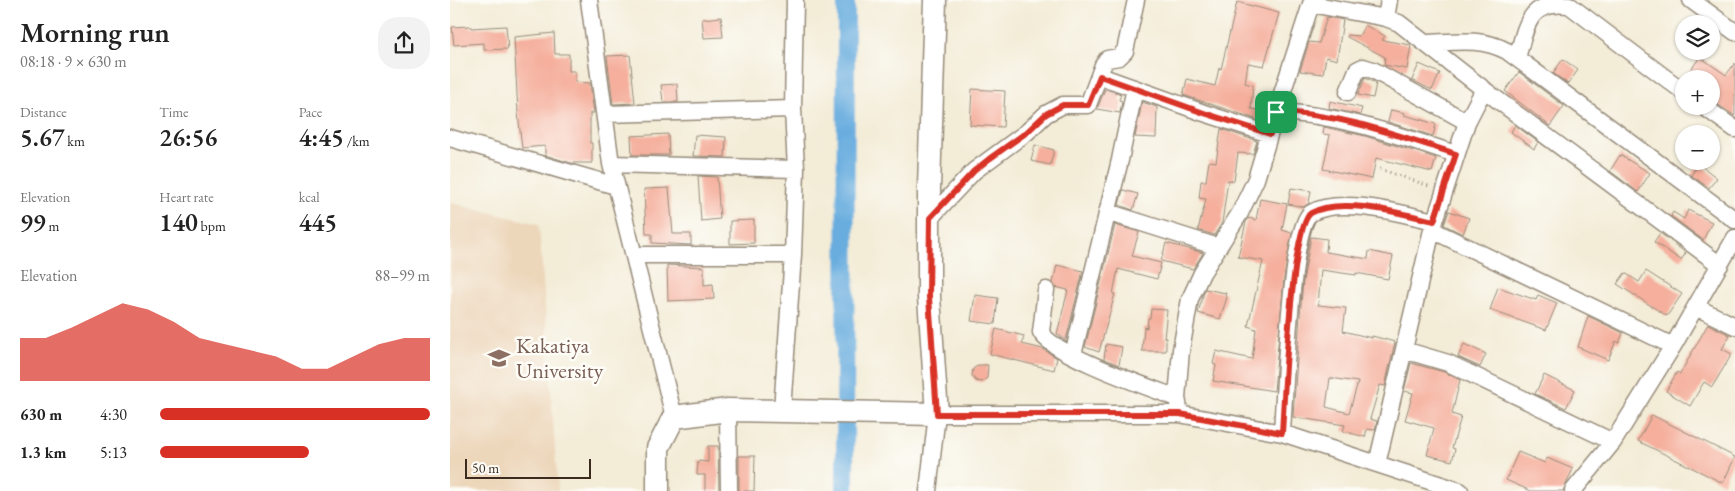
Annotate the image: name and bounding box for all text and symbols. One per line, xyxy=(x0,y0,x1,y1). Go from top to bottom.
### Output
text: Morning run xyxy=(20,14,170,50)
map controls xyxy=(1675,15,1720,170)
button: layers xyxy=(1675,15,1720,60)
button: share xyxy=(378,17,430,69)
text: 08:18 · 9 × 630 m xyxy=(20,51,127,72)
button: + xyxy=(1675,70,1720,115)
pin xyxy=(1255,91,1297,133)
icon: arrive xyxy=(1262,98,1290,126)
text: Distance xyxy=(20,103,67,121)
text: Time xyxy=(159,103,189,121)
text: Pace xyxy=(299,103,322,121)
text: 5.67 xyxy=(20,121,65,153)
text: 26:56 xyxy=(159,121,217,153)
text: 4:45 xyxy=(299,121,344,153)
button: − xyxy=(1675,125,1720,170)
text: km xyxy=(65,132,85,150)
text: /km xyxy=(344,132,370,150)
text: Elevation xyxy=(20,188,70,206)
text: Heart rate xyxy=(159,188,214,206)
text: kcal xyxy=(299,188,320,206)
text: 99 xyxy=(20,206,46,238)
text: 140 xyxy=(159,206,198,238)
text: 445 xyxy=(299,206,337,238)
text: m xyxy=(46,217,59,235)
text: bpm xyxy=(198,217,226,235)
text: Elevation xyxy=(20,265,78,286)
text: 88–99 m xyxy=(375,265,430,286)
place label: Kakatiya University xyxy=(516,331,604,385)
school or university icon: Kakatiya University xyxy=(486,345,512,371)
text: 630 m xyxy=(20,404,62,425)
text: 4:30 xyxy=(100,404,127,425)
text: 1.3 km xyxy=(20,442,66,463)
text: 5:13 xyxy=(100,442,127,463)
scale bar xyxy=(465,456,591,479)
text: 50 m xyxy=(472,459,499,477)

